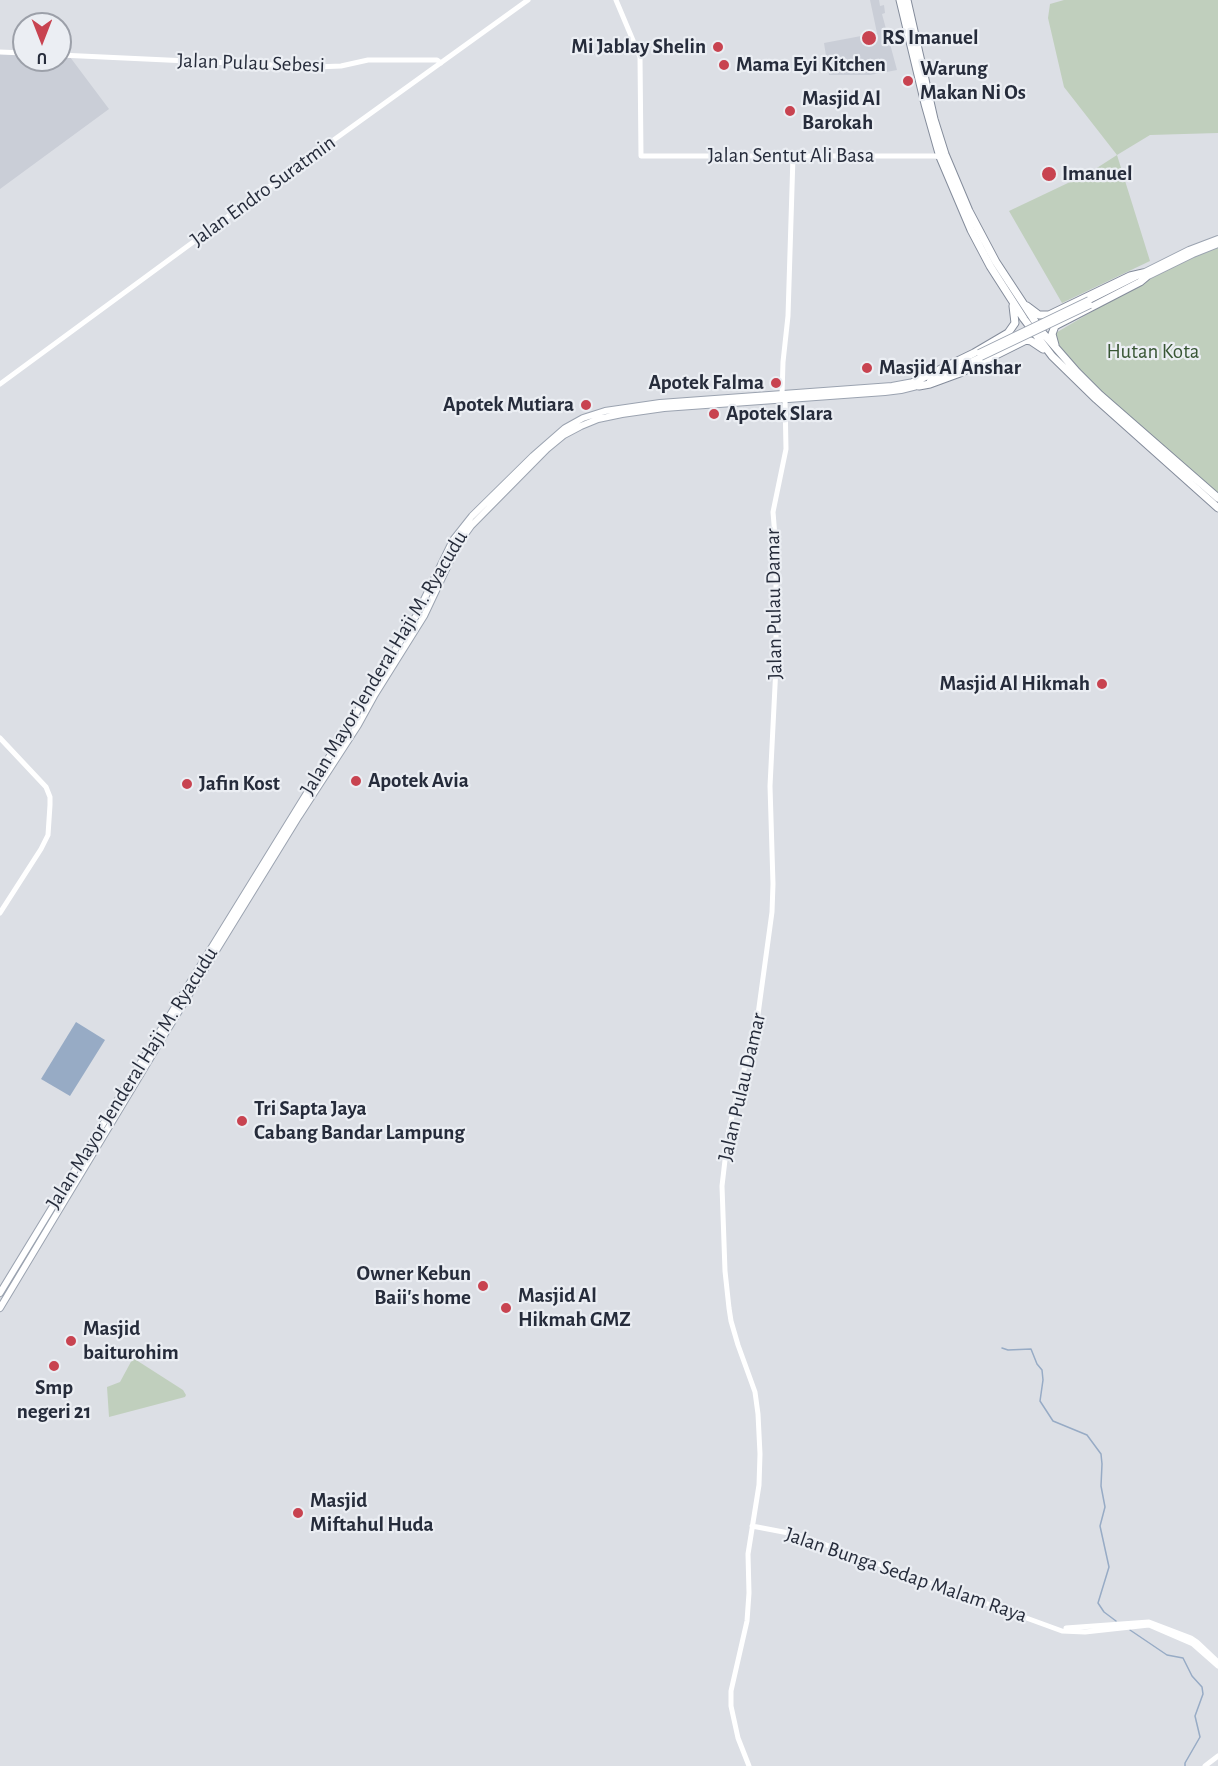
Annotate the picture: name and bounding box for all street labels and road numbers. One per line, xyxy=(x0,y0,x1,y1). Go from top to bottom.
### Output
street label: Jalan Pulau Sebesi xyxy=(177,48,325,78)
street label: Jalan Endro Suratmin xyxy=(186,130,340,252)
street label: Jalan Sentut Ali Basa xyxy=(708,143,874,169)
street label: Jalan Mayor Jenderal Haji M. Ryacudu xyxy=(295,526,473,800)
street label: Jalan Pulau Damar xyxy=(760,528,788,680)
street label: Jalan Mayor Jenderal Haji M. Ryacudu xyxy=(41,942,223,1214)
street label: Jalan Pulau Damar xyxy=(713,1010,771,1164)
street label: Jalan Bunga Sedap Malam Raya xyxy=(782,1522,1030,1628)

